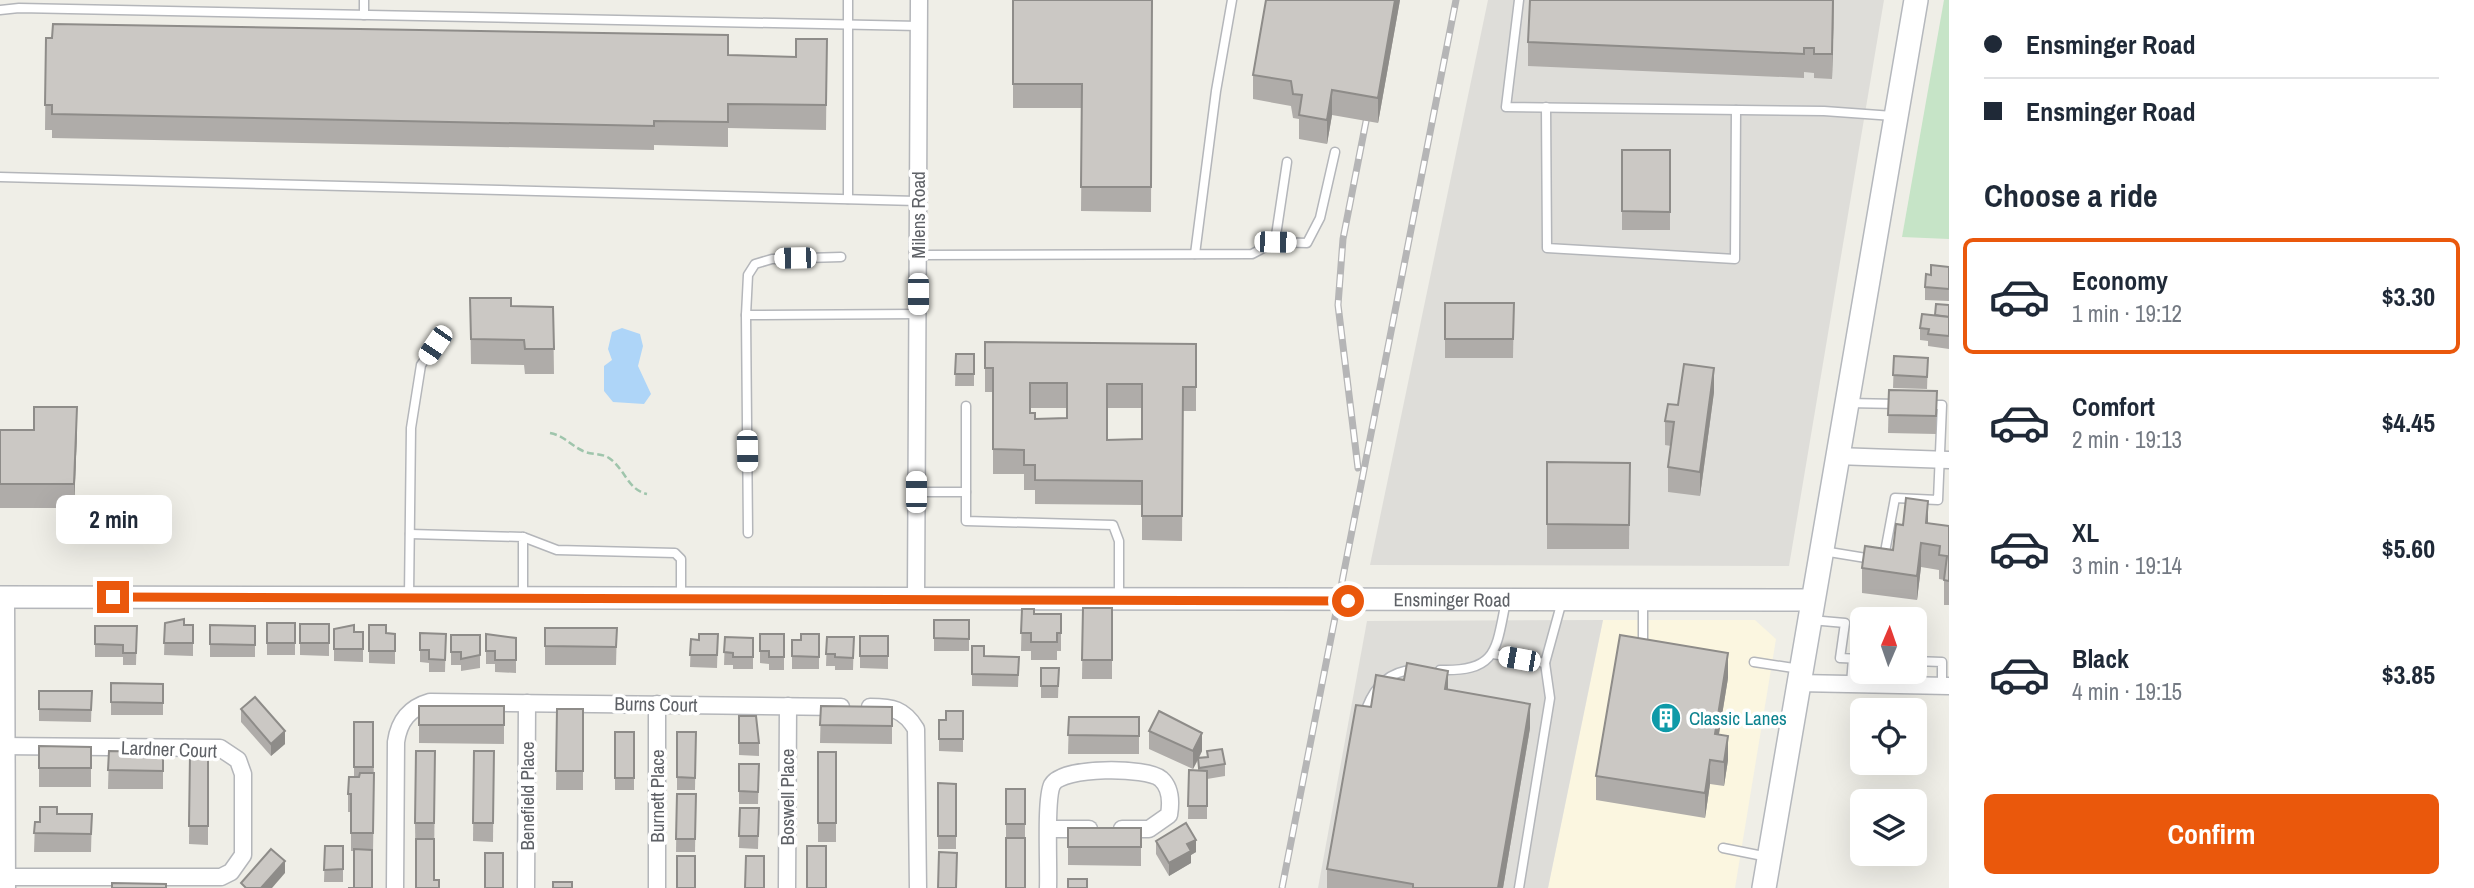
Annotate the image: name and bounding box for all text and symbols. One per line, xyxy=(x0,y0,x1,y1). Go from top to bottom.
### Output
text: Ensminger Road xyxy=(2026,27,2195,62)
text: Ensminger Road xyxy=(2026,94,2195,129)
street label: Milens Road xyxy=(905,171,931,259)
text: Choose a ride xyxy=(1984,174,2158,217)
car xyxy=(1254,231,1297,253)
car xyxy=(774,247,817,269)
text: Economy xyxy=(2072,263,2168,298)
icon: car xyxy=(1988,265,2051,328)
car xyxy=(908,273,929,315)
text: $3.30 xyxy=(2382,279,2435,314)
text: 1 min · 19:12 xyxy=(2072,298,2182,329)
car xyxy=(415,322,456,368)
text: Comfort xyxy=(2072,389,2155,424)
icon: car xyxy=(1988,391,2051,454)
text: $4.45 xyxy=(2382,405,2435,440)
text: 2 min · 19:13 xyxy=(2072,424,2182,455)
car xyxy=(737,430,758,472)
car xyxy=(906,471,927,513)
callout: 2 min xyxy=(55,496,171,544)
text: 2 min xyxy=(89,504,139,535)
text: XL xyxy=(2072,515,2099,550)
icon: car xyxy=(1988,517,2051,580)
text: $5.60 xyxy=(2382,531,2435,566)
text: 3 min · 19:14 xyxy=(2072,550,2182,581)
route end xyxy=(97,581,129,613)
route start xyxy=(1332,585,1364,617)
street label: Ensminger Road xyxy=(1393,586,1511,613)
north arrow xyxy=(1850,607,1927,684)
map controls xyxy=(1850,607,1927,866)
text: Black xyxy=(2072,641,2129,676)
icon: car xyxy=(1988,643,2051,706)
car xyxy=(1497,645,1542,673)
text: $3.85 xyxy=(2382,657,2435,692)
text: 4 min · 19:15 xyxy=(2072,676,2182,707)
street label: Burns Court xyxy=(614,690,698,718)
button: locate xyxy=(1850,698,1927,775)
building icon: Classic Lanes xyxy=(1649,701,1683,735)
place label: Classic Lanes xyxy=(1689,705,1787,731)
street label: Lardner Court xyxy=(121,734,218,764)
street label: Benefield Place xyxy=(514,741,540,851)
street label: Burnett Place xyxy=(644,749,670,843)
street label: Boswell Place xyxy=(774,749,800,845)
button: layers xyxy=(1850,789,1927,866)
button: Confirm xyxy=(1984,794,2439,874)

